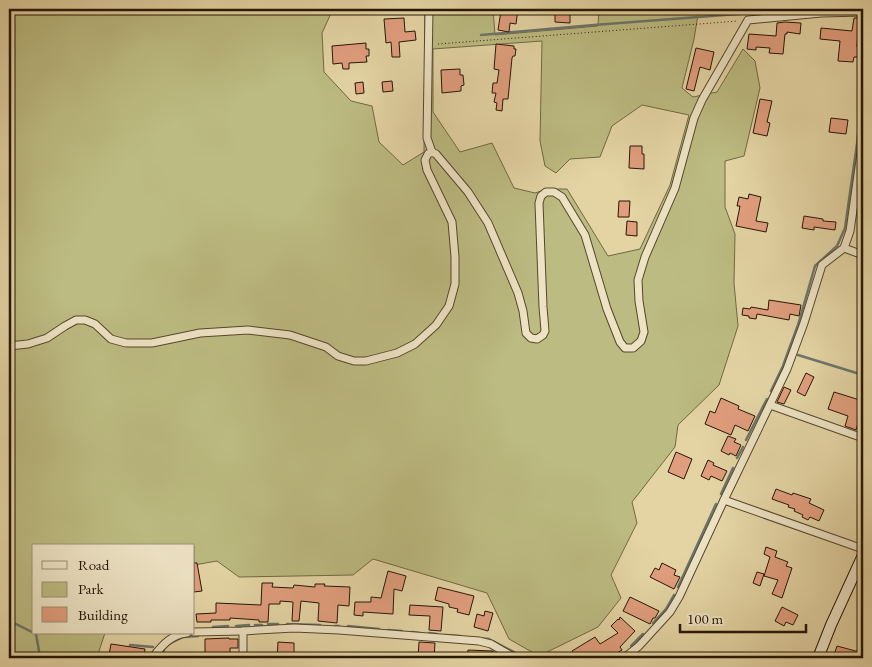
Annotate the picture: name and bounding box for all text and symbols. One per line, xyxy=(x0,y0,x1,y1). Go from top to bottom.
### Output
legend xyxy=(32,544,195,634)
text: Road xyxy=(78,555,110,574)
text: Park xyxy=(78,579,105,598)
scale bar xyxy=(680,602,806,634)
text: Building xyxy=(78,605,128,624)
text: 100 m xyxy=(687,609,724,628)

